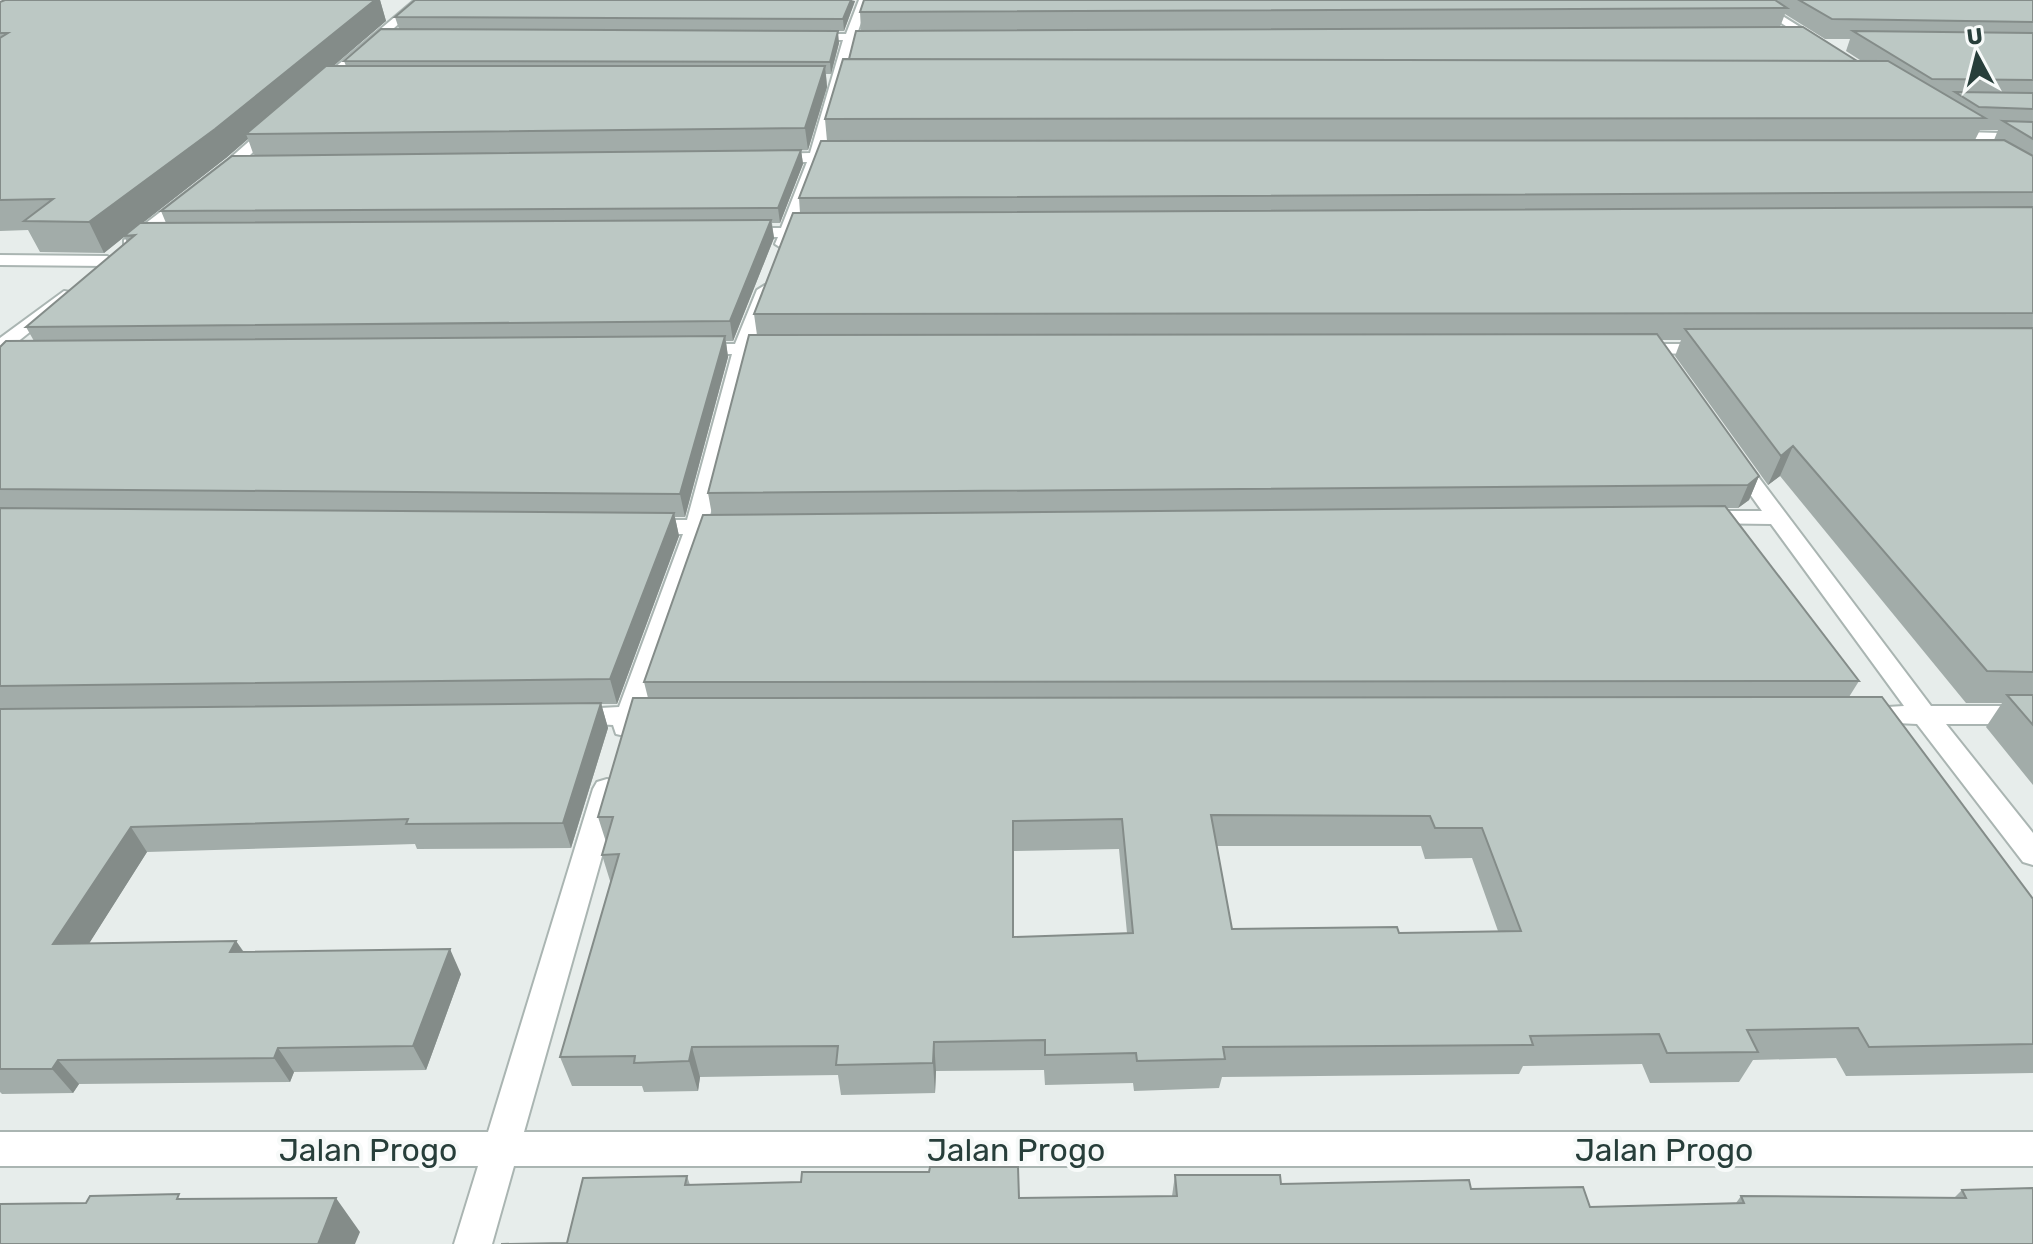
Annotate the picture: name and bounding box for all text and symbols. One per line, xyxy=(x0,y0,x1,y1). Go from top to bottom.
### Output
north arrow xyxy=(1937,16,2017,96)
text: U xyxy=(1965,22,1984,51)
street label: Jalan Progo xyxy=(279,1131,457,1169)
street label: Jalan Progo xyxy=(927,1131,1105,1169)
street label: Jalan Progo xyxy=(1575,1131,1753,1169)

